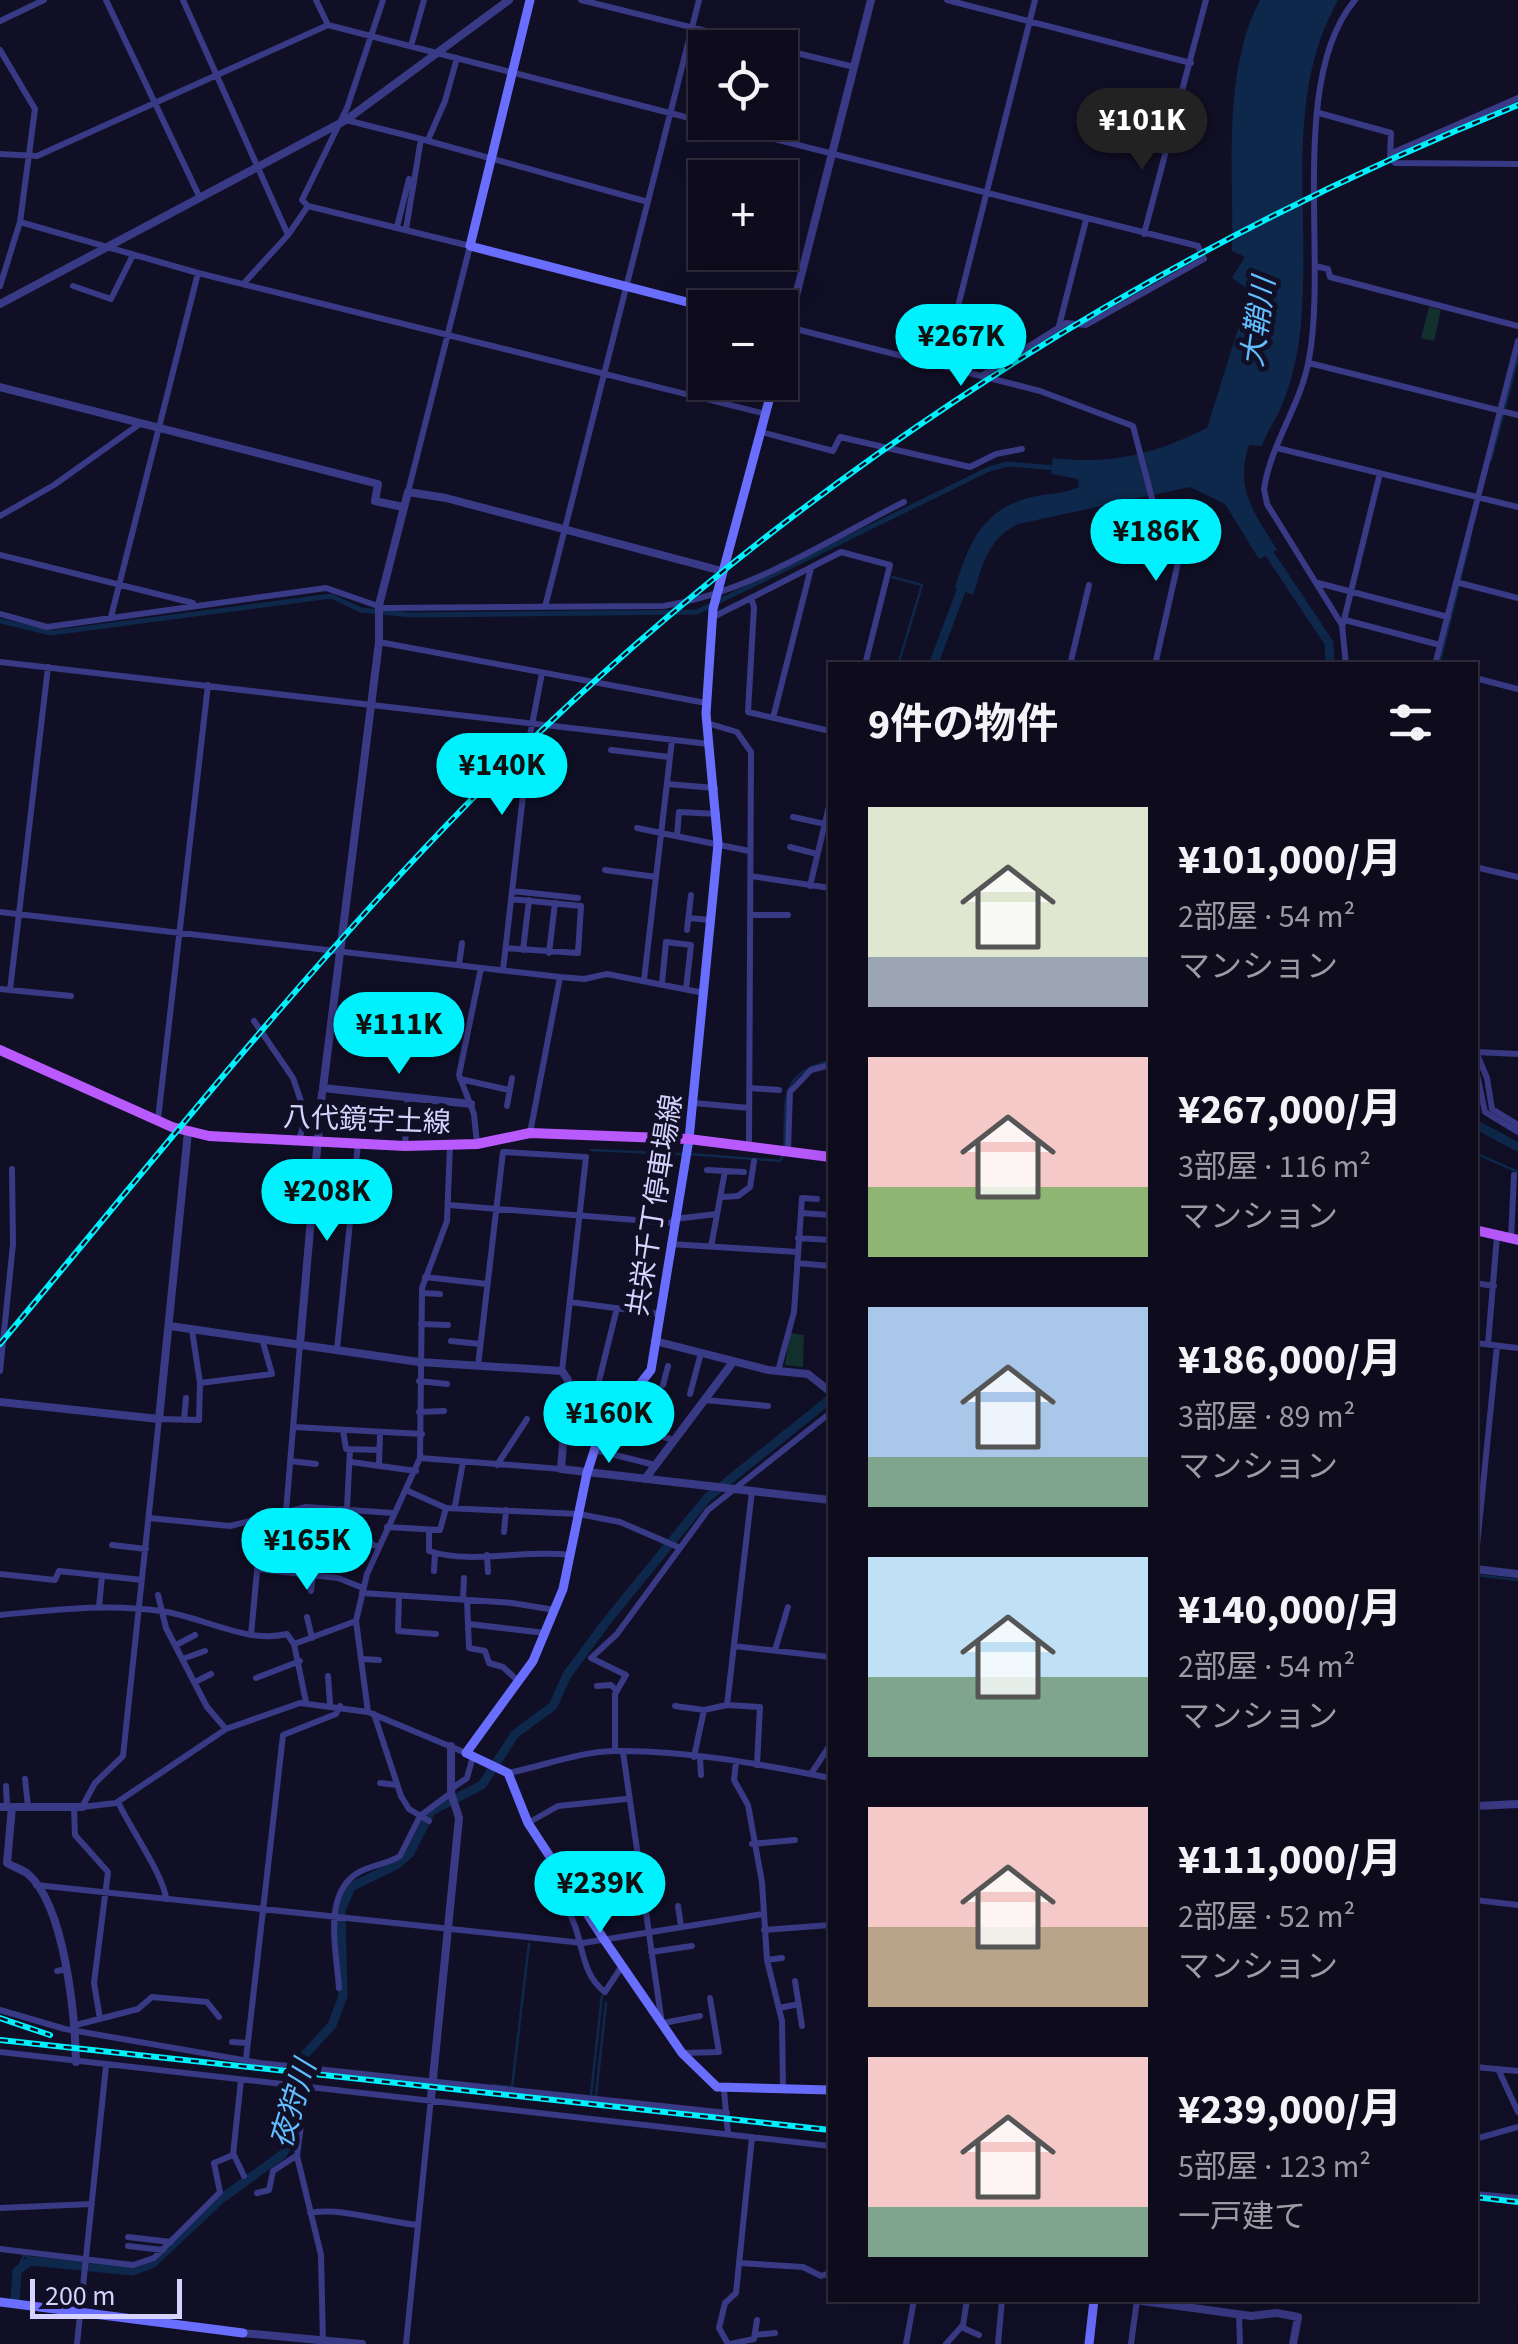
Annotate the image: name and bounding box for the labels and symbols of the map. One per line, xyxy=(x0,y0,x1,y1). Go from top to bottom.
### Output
pin: ¥101K xyxy=(1072,88,1212,173)
water label: 大鞘川 xyxy=(1231,272,1286,370)
pin: ¥267K xyxy=(891,304,1031,389)
pin: ¥186K xyxy=(1086,499,1226,584)
pin: ¥140K xyxy=(432,733,572,818)
pin: ¥111K xyxy=(329,992,469,1077)
street label: 共栄千丁停車場線 xyxy=(618,1091,692,1319)
street label: 八代鏡宇土線 xyxy=(282,1097,452,1143)
pin: ¥208K xyxy=(257,1159,397,1244)
pin: ¥160K xyxy=(539,1381,679,1466)
pin: ¥165K xyxy=(237,1508,377,1593)
pin: ¥239K xyxy=(530,1851,670,1936)
water label: 夜狩川 xyxy=(260,2052,328,2153)
scale bar xyxy=(30,2274,182,2318)

